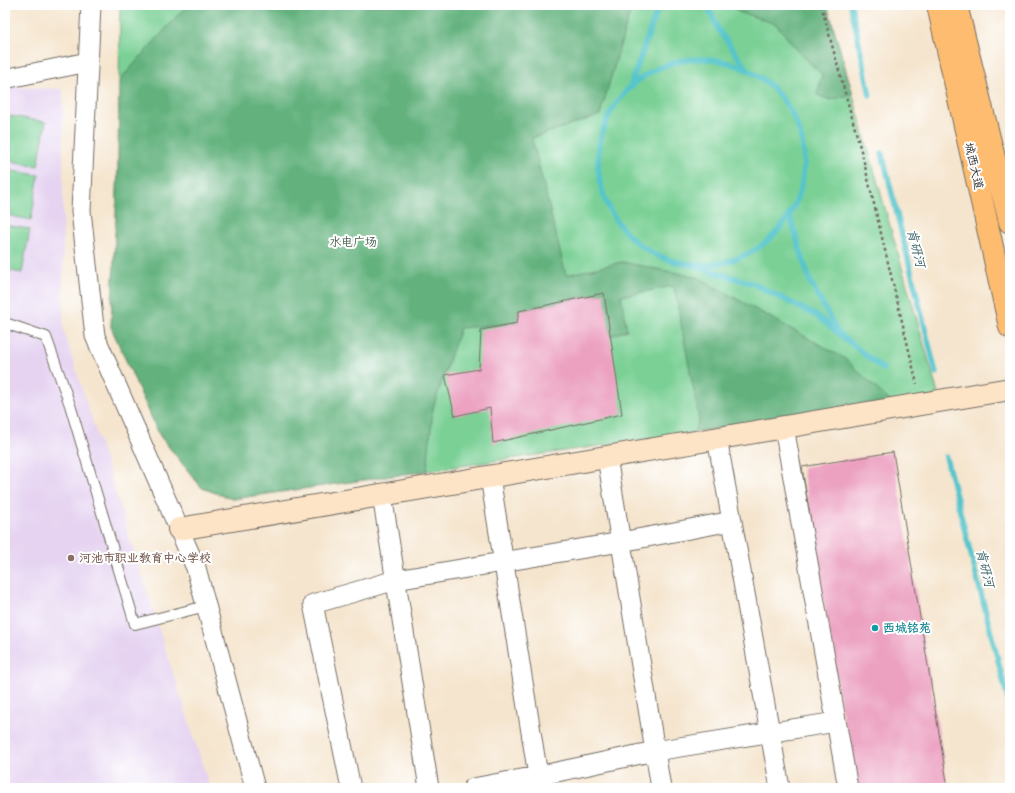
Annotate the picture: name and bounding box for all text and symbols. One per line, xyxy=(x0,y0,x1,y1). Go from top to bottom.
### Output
street label: 城西大道 xyxy=(960,141,985,191)
water label: 肯研河 xyxy=(903,228,928,271)
park label: 水电广场 xyxy=(329,236,377,251)
water label: 肯研河 xyxy=(972,548,997,591)
place label: 河池市职业教育中心学校 xyxy=(79,552,211,567)
marker: 河池市职业教育中心学校 xyxy=(66,553,76,563)
place label: 西城铭苑 xyxy=(883,621,931,637)
marker: 西城铭苑 xyxy=(870,623,880,633)

